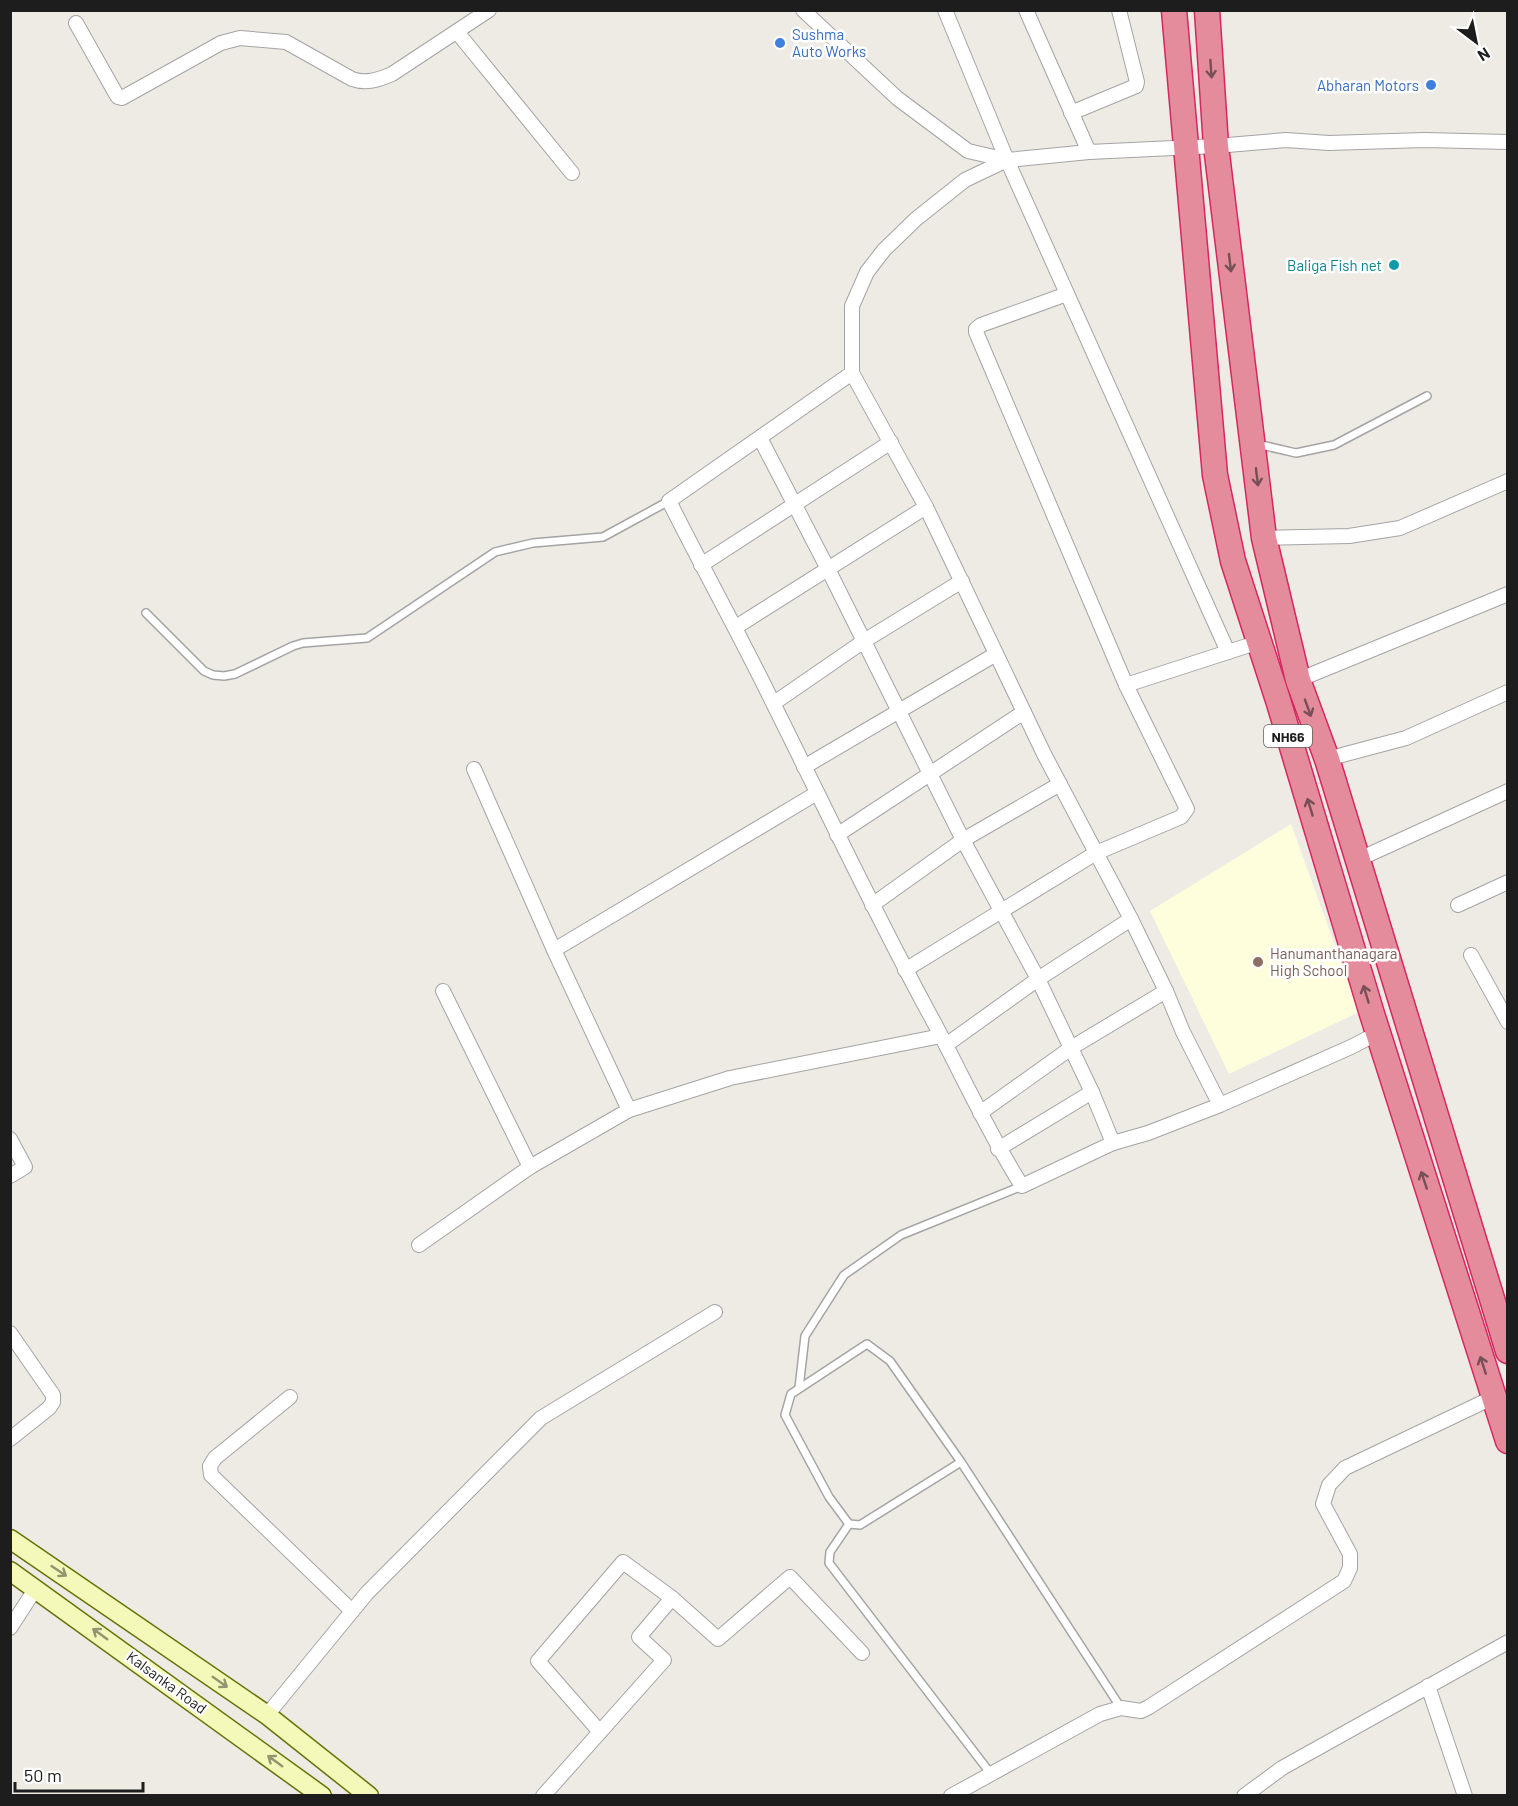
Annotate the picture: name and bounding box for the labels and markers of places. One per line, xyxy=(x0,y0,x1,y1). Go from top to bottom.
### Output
place label: Sushma Auto Works xyxy=(792,25,866,60)
marker: Sushma Auto Works xyxy=(773,36,787,50)
place label: Abharan Motors xyxy=(1317,76,1419,94)
marker: Abharan Motors xyxy=(1424,78,1438,92)
place label: Baliga Fish net xyxy=(1287,256,1382,274)
marker: Baliga Fish net xyxy=(1387,258,1401,272)
place label: Hanumanthanagara High School xyxy=(1270,944,1398,979)
marker: Hanumanthanagara High School xyxy=(1251,955,1265,969)

